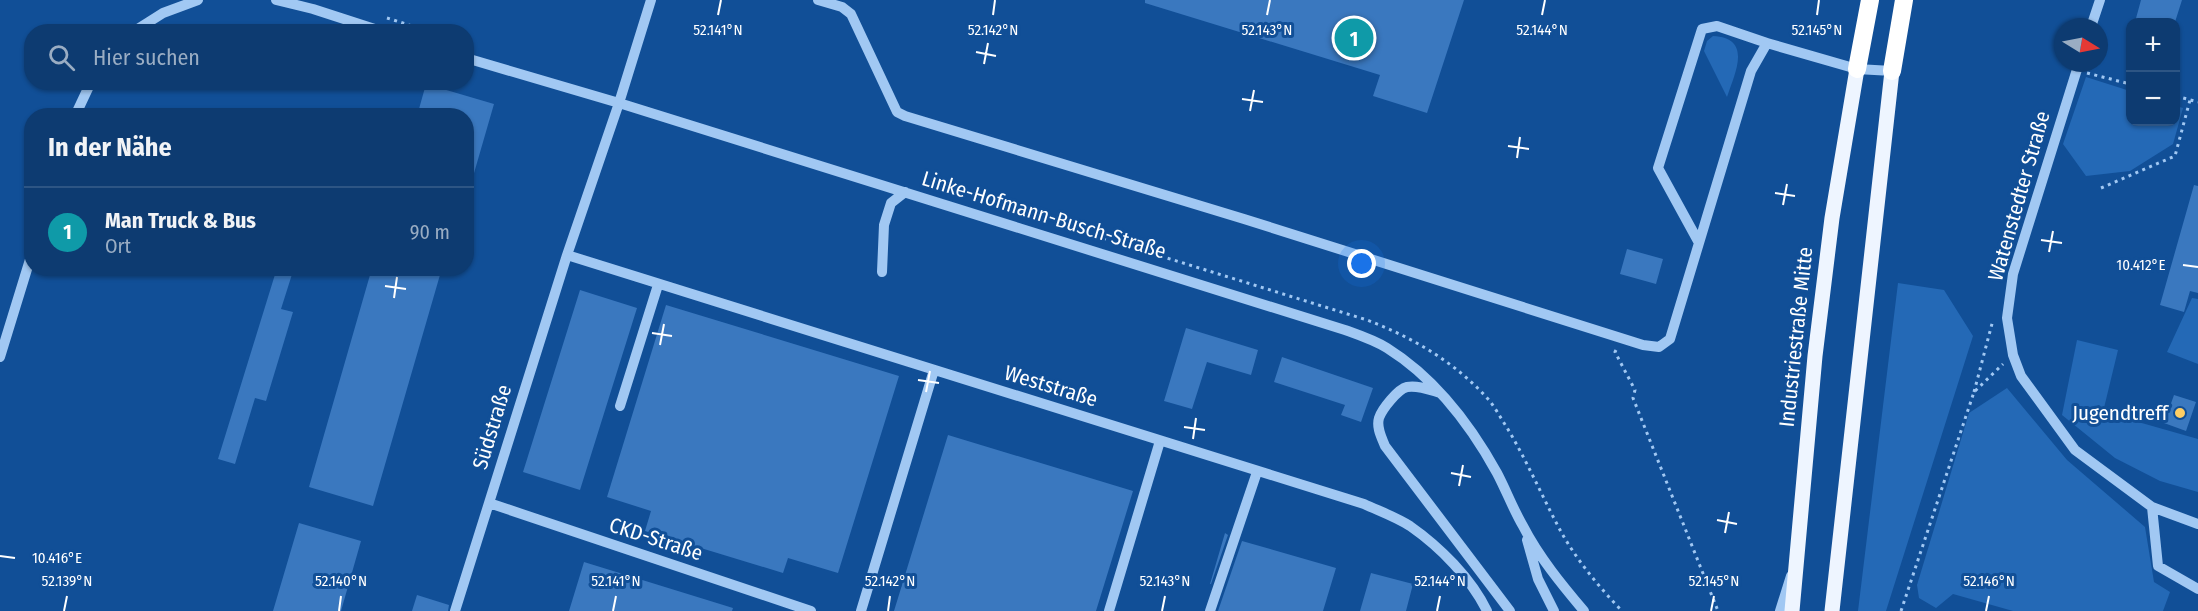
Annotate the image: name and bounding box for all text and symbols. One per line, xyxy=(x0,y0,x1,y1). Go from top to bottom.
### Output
pin: 1 xyxy=(1334,15,1374,60)
north arrow xyxy=(2054,18,2108,72)
map controls xyxy=(2126,18,2180,126)
button: + xyxy=(2126,18,2180,72)
text: 52.141°N xyxy=(693,21,743,39)
text: 52.142°N xyxy=(968,21,1018,39)
text: 52.143°N xyxy=(1242,21,1292,39)
text: 52.144°N xyxy=(1516,21,1568,39)
text: 52.145°N xyxy=(1792,21,1842,39)
search box xyxy=(24,24,474,90)
icon: search xyxy=(45,41,78,74)
text: Hier suchen xyxy=(93,44,200,71)
button: − xyxy=(2126,72,2180,126)
street label: Watenstedter Straße xyxy=(1982,108,2056,284)
text: In der Nähe xyxy=(48,132,172,163)
street label: Linke-Hofmann-Busch-Straße xyxy=(919,165,1169,265)
text: Man Truck & Bus xyxy=(105,207,256,234)
text: 1 xyxy=(63,220,72,244)
text: 90 m xyxy=(410,220,450,244)
text: Ort xyxy=(105,234,131,258)
street label: Industriestraße Mitte xyxy=(1774,246,1818,428)
your location xyxy=(1347,249,1376,278)
text: 10.412°E xyxy=(2116,256,2166,274)
street label: Weststraße xyxy=(1001,360,1101,412)
street label: Südstraße xyxy=(467,382,517,472)
place label: Jugendtreff xyxy=(2072,400,2170,426)
marker: Jugendtreff xyxy=(2173,406,2187,420)
street label: CKD-Straße xyxy=(606,512,706,566)
text: 10.416°E xyxy=(32,549,82,567)
text: 52.139°N xyxy=(42,572,92,590)
text: 52.140°N xyxy=(315,572,367,590)
text: 52.141°N xyxy=(591,572,641,590)
text: 52.142°N xyxy=(865,572,915,590)
text: 52.143°N xyxy=(1140,572,1190,590)
text: 52.144°N xyxy=(1414,572,1466,590)
text: 52.145°N xyxy=(1689,572,1739,590)
text: 52.146°N xyxy=(1963,572,2015,590)

